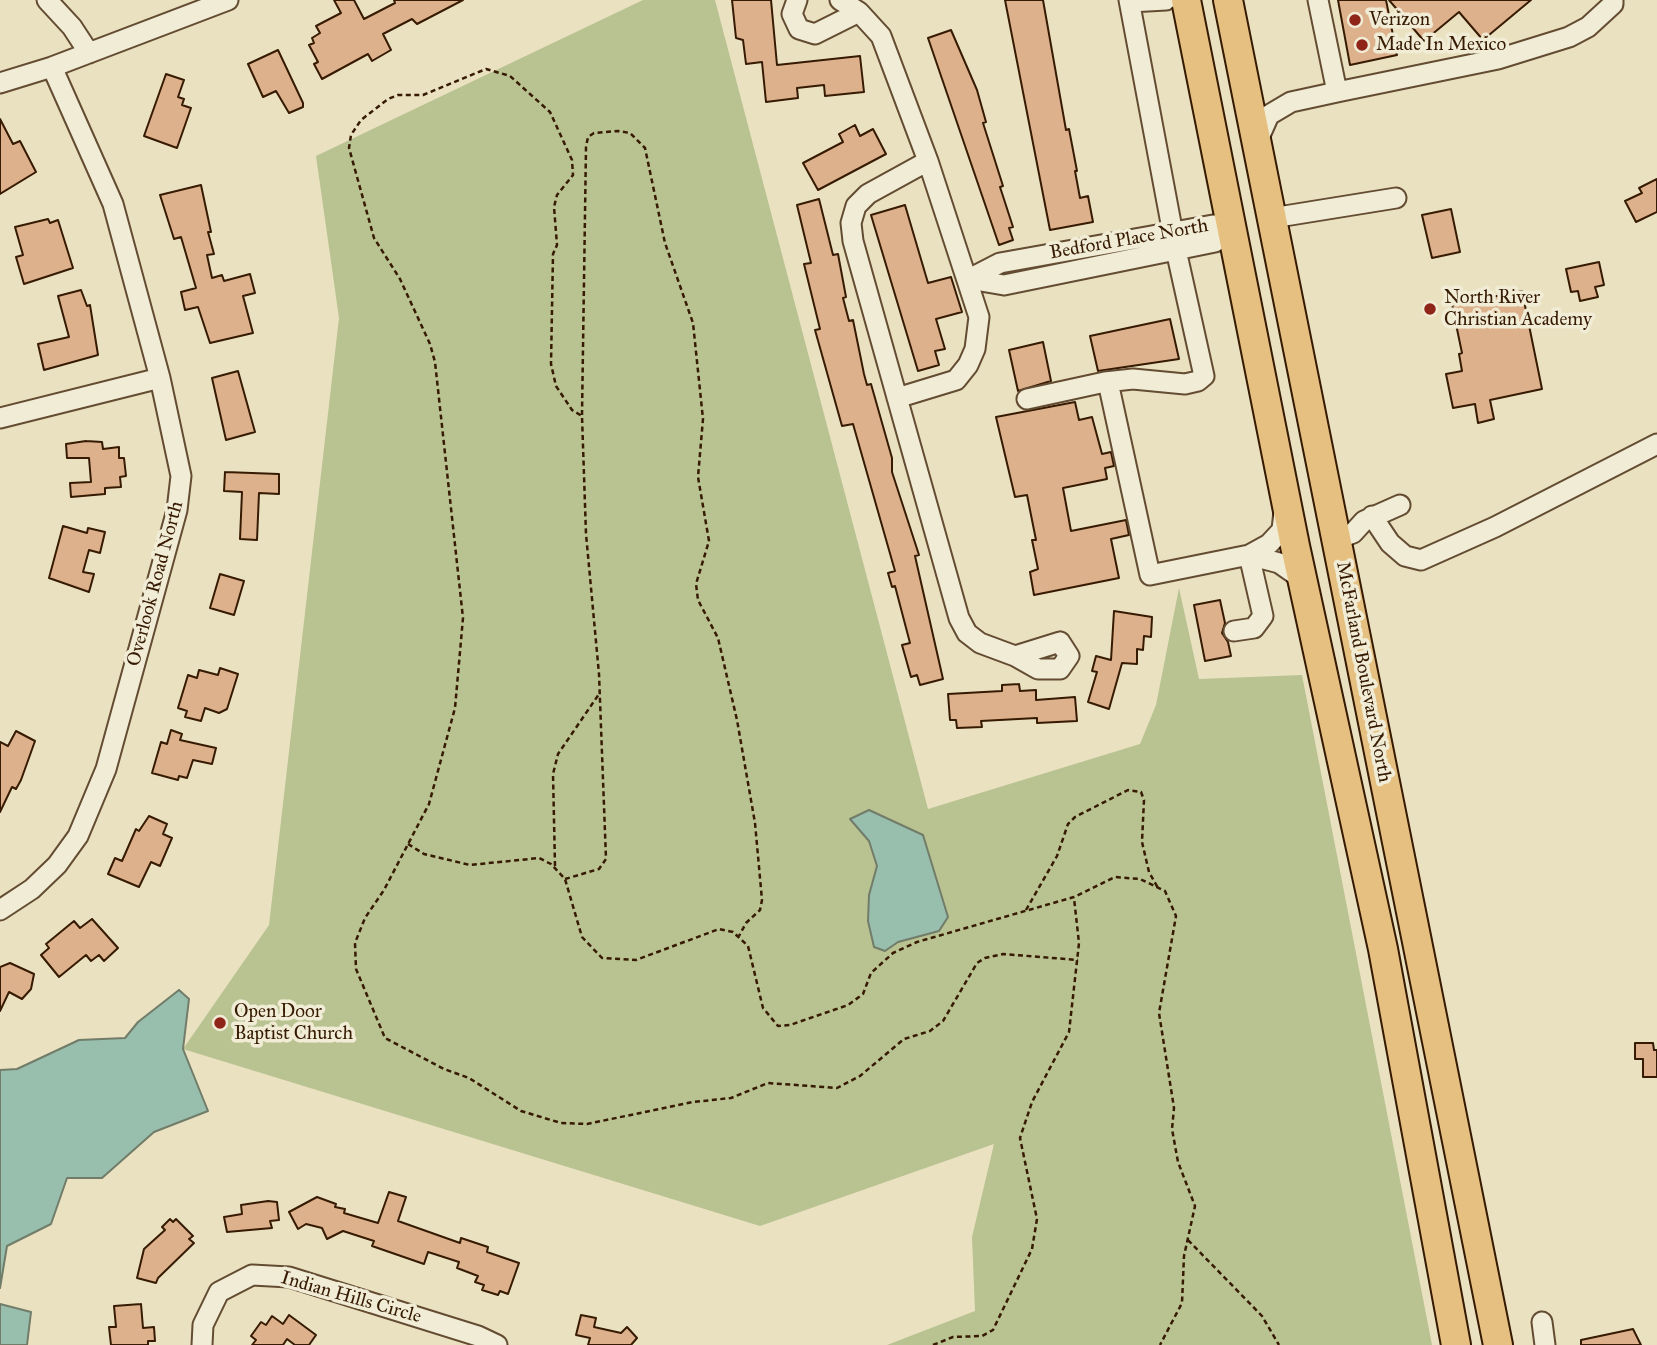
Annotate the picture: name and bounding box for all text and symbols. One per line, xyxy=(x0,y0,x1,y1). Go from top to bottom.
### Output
place label: Verizon xyxy=(1369,9,1430,31)
marker: Verizon xyxy=(1347,12,1363,28)
place label: Made In Mexico xyxy=(1376,34,1506,56)
marker: Made In Mexico xyxy=(1354,37,1370,53)
street label: Bedford Place North xyxy=(1048,215,1210,265)
place label: North River Christian Academy xyxy=(1444,287,1592,331)
marker: North River Christian Academy xyxy=(1422,301,1438,317)
street label: Overlook Road North xyxy=(123,499,189,669)
street label: McFarland Boulevard North xyxy=(1330,560,1396,784)
place label: Open Door Baptist Church xyxy=(234,1001,353,1045)
marker: Open Door Baptist Church xyxy=(212,1015,228,1031)
street label: Indian Hills Circle xyxy=(278,1267,424,1329)

